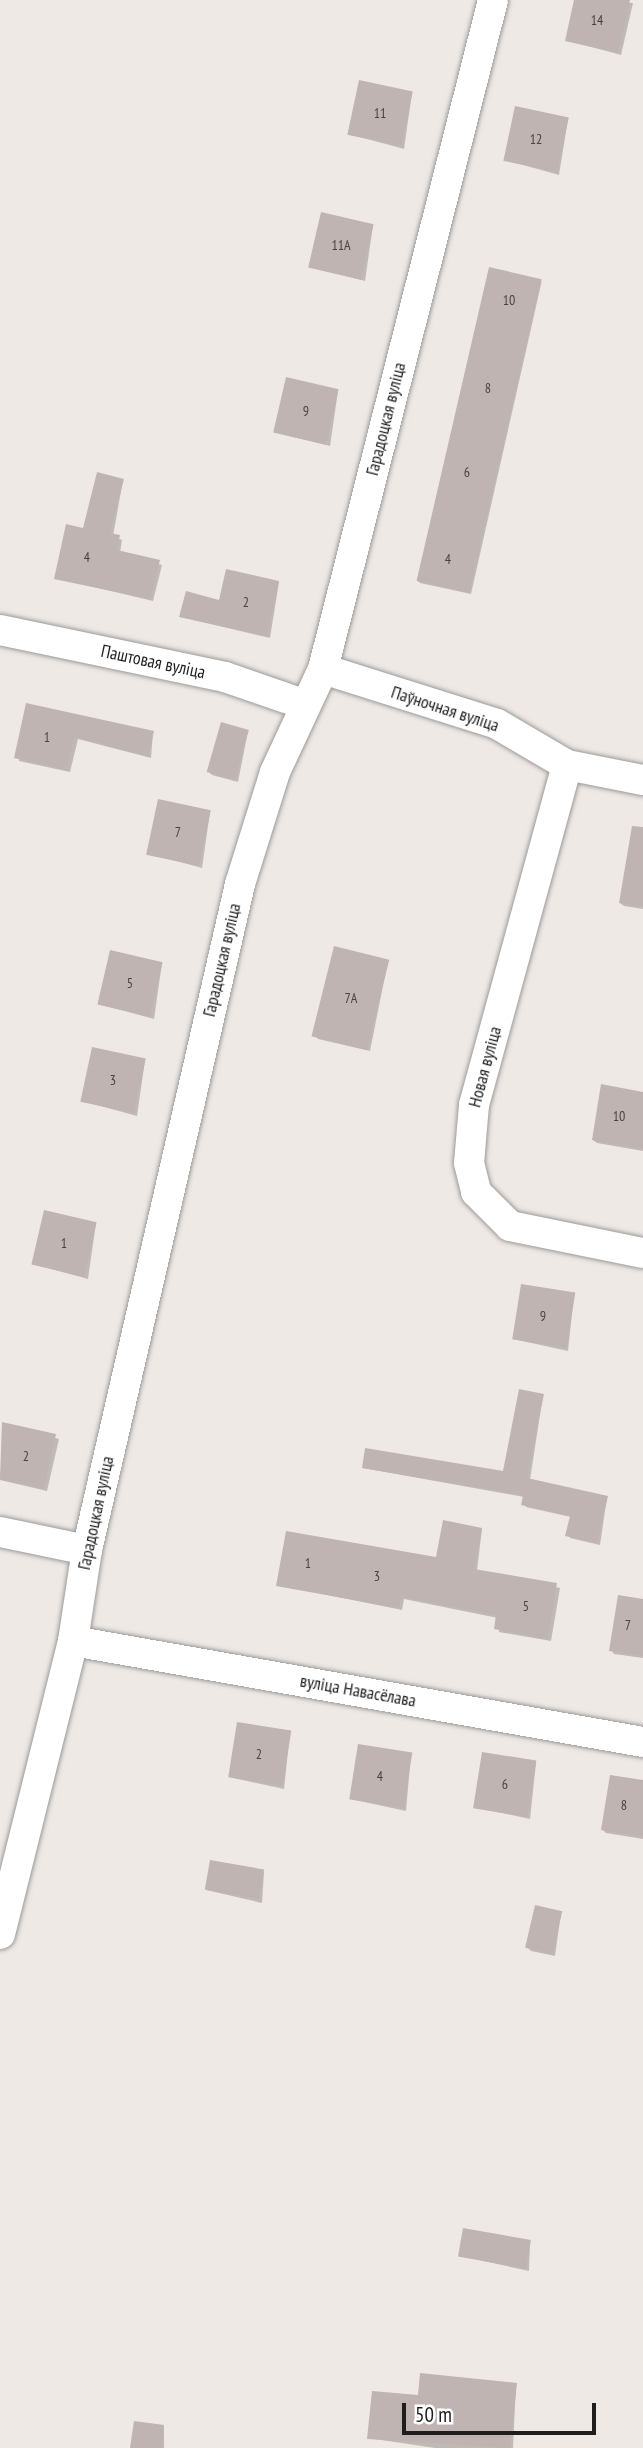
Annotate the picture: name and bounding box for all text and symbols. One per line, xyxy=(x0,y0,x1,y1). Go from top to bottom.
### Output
house number: 14 xyxy=(591,12,603,28)
house number: 11 xyxy=(374,105,386,121)
house number: 12 xyxy=(530,131,542,147)
house number: 11А xyxy=(331,237,351,253)
house number: 10 xyxy=(503,292,515,308)
street label: Гарадоцкая вуліца xyxy=(362,360,410,478)
house number: 8 xyxy=(485,380,491,396)
house number: 9 xyxy=(303,403,309,419)
house number: 6 xyxy=(464,464,470,480)
house number: 4 xyxy=(84,549,90,565)
house number: 4 xyxy=(445,551,451,567)
house number: 2 xyxy=(243,594,249,610)
street label: Паштовая вуліца xyxy=(99,640,207,684)
street label: Паўночная вуліца xyxy=(388,681,502,737)
house number: 1 xyxy=(44,729,50,745)
house number: 7 xyxy=(175,824,181,840)
street label: Гарадоцкая вуліца xyxy=(198,901,246,1019)
house number: 5 xyxy=(127,975,133,991)
house number: 7А xyxy=(345,990,357,1006)
street label: Новая вуліца xyxy=(464,1024,506,1110)
house number: 3 xyxy=(110,1072,116,1088)
house number: 10 xyxy=(613,1108,625,1124)
house number: 1 xyxy=(61,1235,67,1251)
house number: 9 xyxy=(540,1308,546,1324)
house number: 2 xyxy=(23,1448,29,1464)
street label: Гарадоцкая вуліца xyxy=(73,1454,119,1572)
house number: 1 xyxy=(305,1555,311,1571)
house number: 3 xyxy=(374,1568,380,1584)
house number: 5 xyxy=(523,1598,529,1614)
house number: 7 xyxy=(625,1617,631,1633)
street label: вуліца Навасёлава xyxy=(298,1670,418,1712)
house number: 2 xyxy=(256,1746,262,1762)
house number: 4 xyxy=(377,1768,383,1784)
house number: 6 xyxy=(502,1776,508,1792)
house number: 8 xyxy=(621,1797,627,1813)
scale bar xyxy=(405,2388,599,2432)
text: 50 m xyxy=(415,2401,452,2428)

